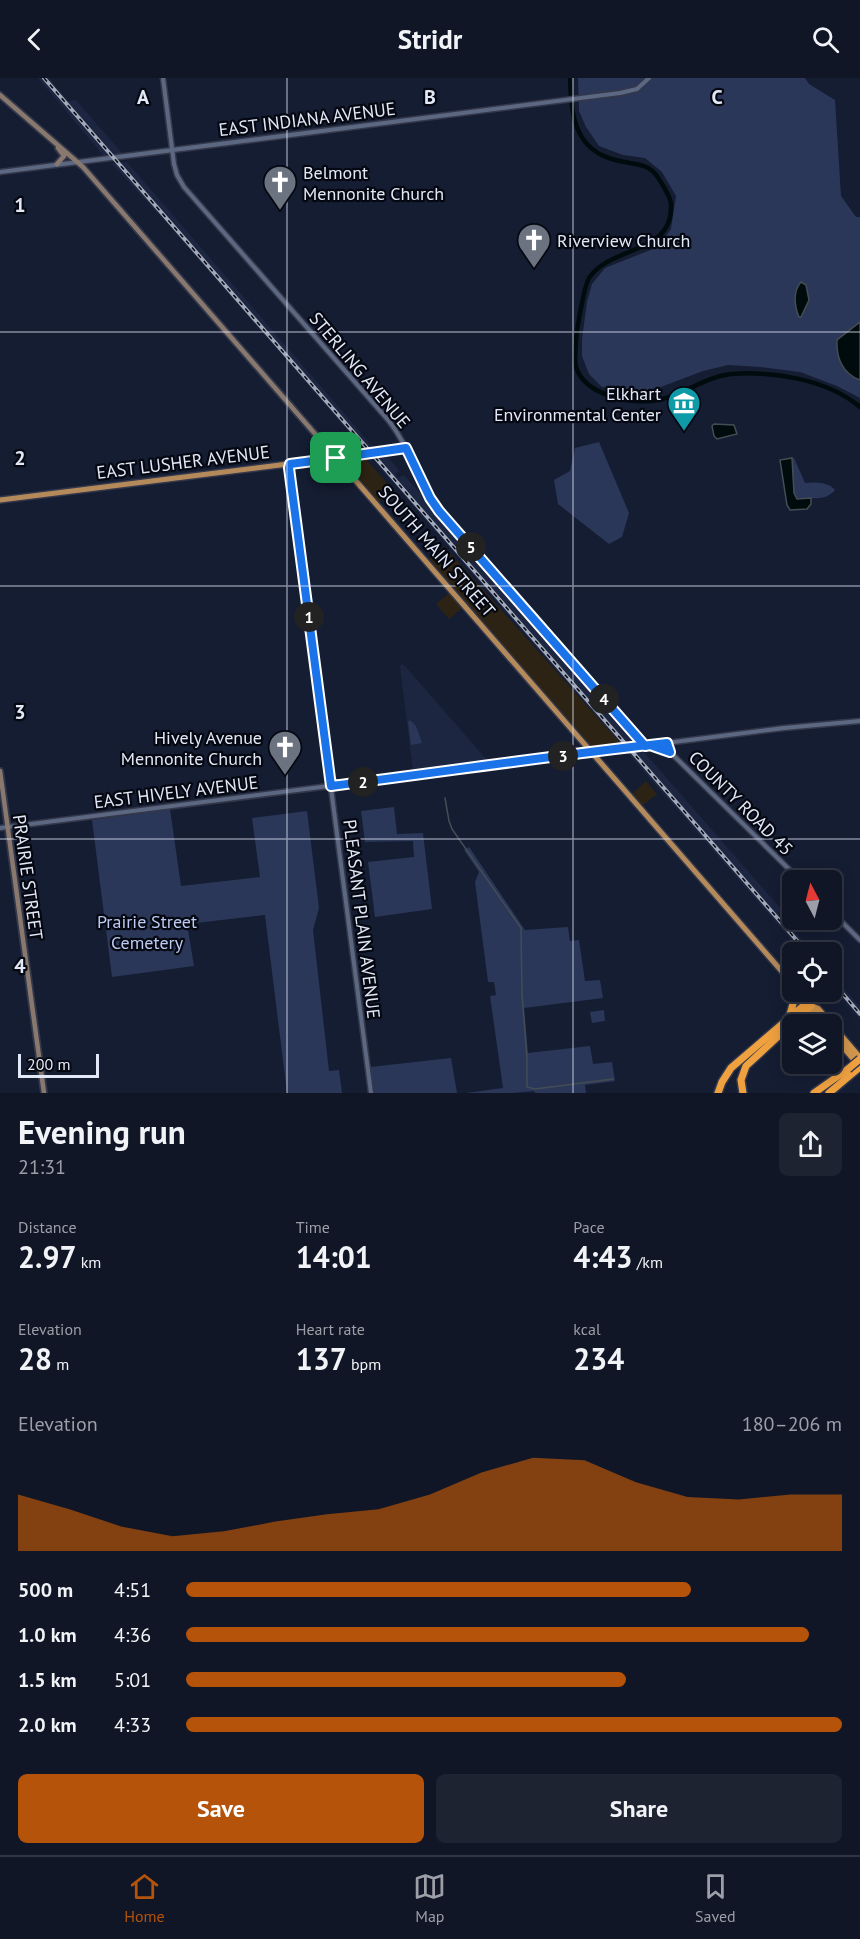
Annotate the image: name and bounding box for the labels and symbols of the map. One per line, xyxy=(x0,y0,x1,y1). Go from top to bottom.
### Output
text: A xyxy=(137,84,150,110)
text: B xyxy=(424,84,436,110)
text: C xyxy=(711,84,723,110)
street label: EAST INDIANA AVENUE xyxy=(217,97,397,141)
place label: Belmont Mennonite Church xyxy=(303,161,444,205)
church icon: Belmont Mennonite Church xyxy=(262,164,298,211)
text: 1 xyxy=(14,192,26,218)
church icon: Riverview Church xyxy=(516,222,552,269)
place label: Riverview Church xyxy=(557,229,690,252)
street label: STERLING AVENUE xyxy=(305,307,415,433)
place label: Elkhart Environmental Center xyxy=(494,382,661,426)
museum icon: Elkhart Environmental Center xyxy=(666,385,702,432)
pin xyxy=(310,432,361,483)
street label: EAST LUSHER AVENUE xyxy=(95,440,271,484)
text: 2 xyxy=(14,445,26,471)
street label: SOUTH MAIN STREET xyxy=(374,480,500,622)
pin: 5 xyxy=(456,532,486,562)
pin: 1 xyxy=(294,602,324,632)
pin: 4 xyxy=(589,684,619,714)
text: 3 xyxy=(14,699,26,725)
place label: Hively Avenue Mennonite Church xyxy=(121,726,262,770)
church icon: Hively Avenue Mennonite Church xyxy=(267,729,303,776)
pin: 3 xyxy=(548,741,578,771)
street label: COUNTY ROAD 45 xyxy=(684,746,798,860)
pin: 2 xyxy=(348,767,378,797)
street label: EAST HIVELY AVENUE xyxy=(93,771,259,813)
street label: PRAIRIE STREET xyxy=(8,813,48,941)
street label: PLEASANT PLAIN AVENUE xyxy=(338,818,386,1020)
north arrow xyxy=(782,870,842,930)
park label: Prairie Street Cemetery xyxy=(97,910,197,954)
text: 4 xyxy=(14,953,26,979)
scale bar xyxy=(18,1051,99,1079)

